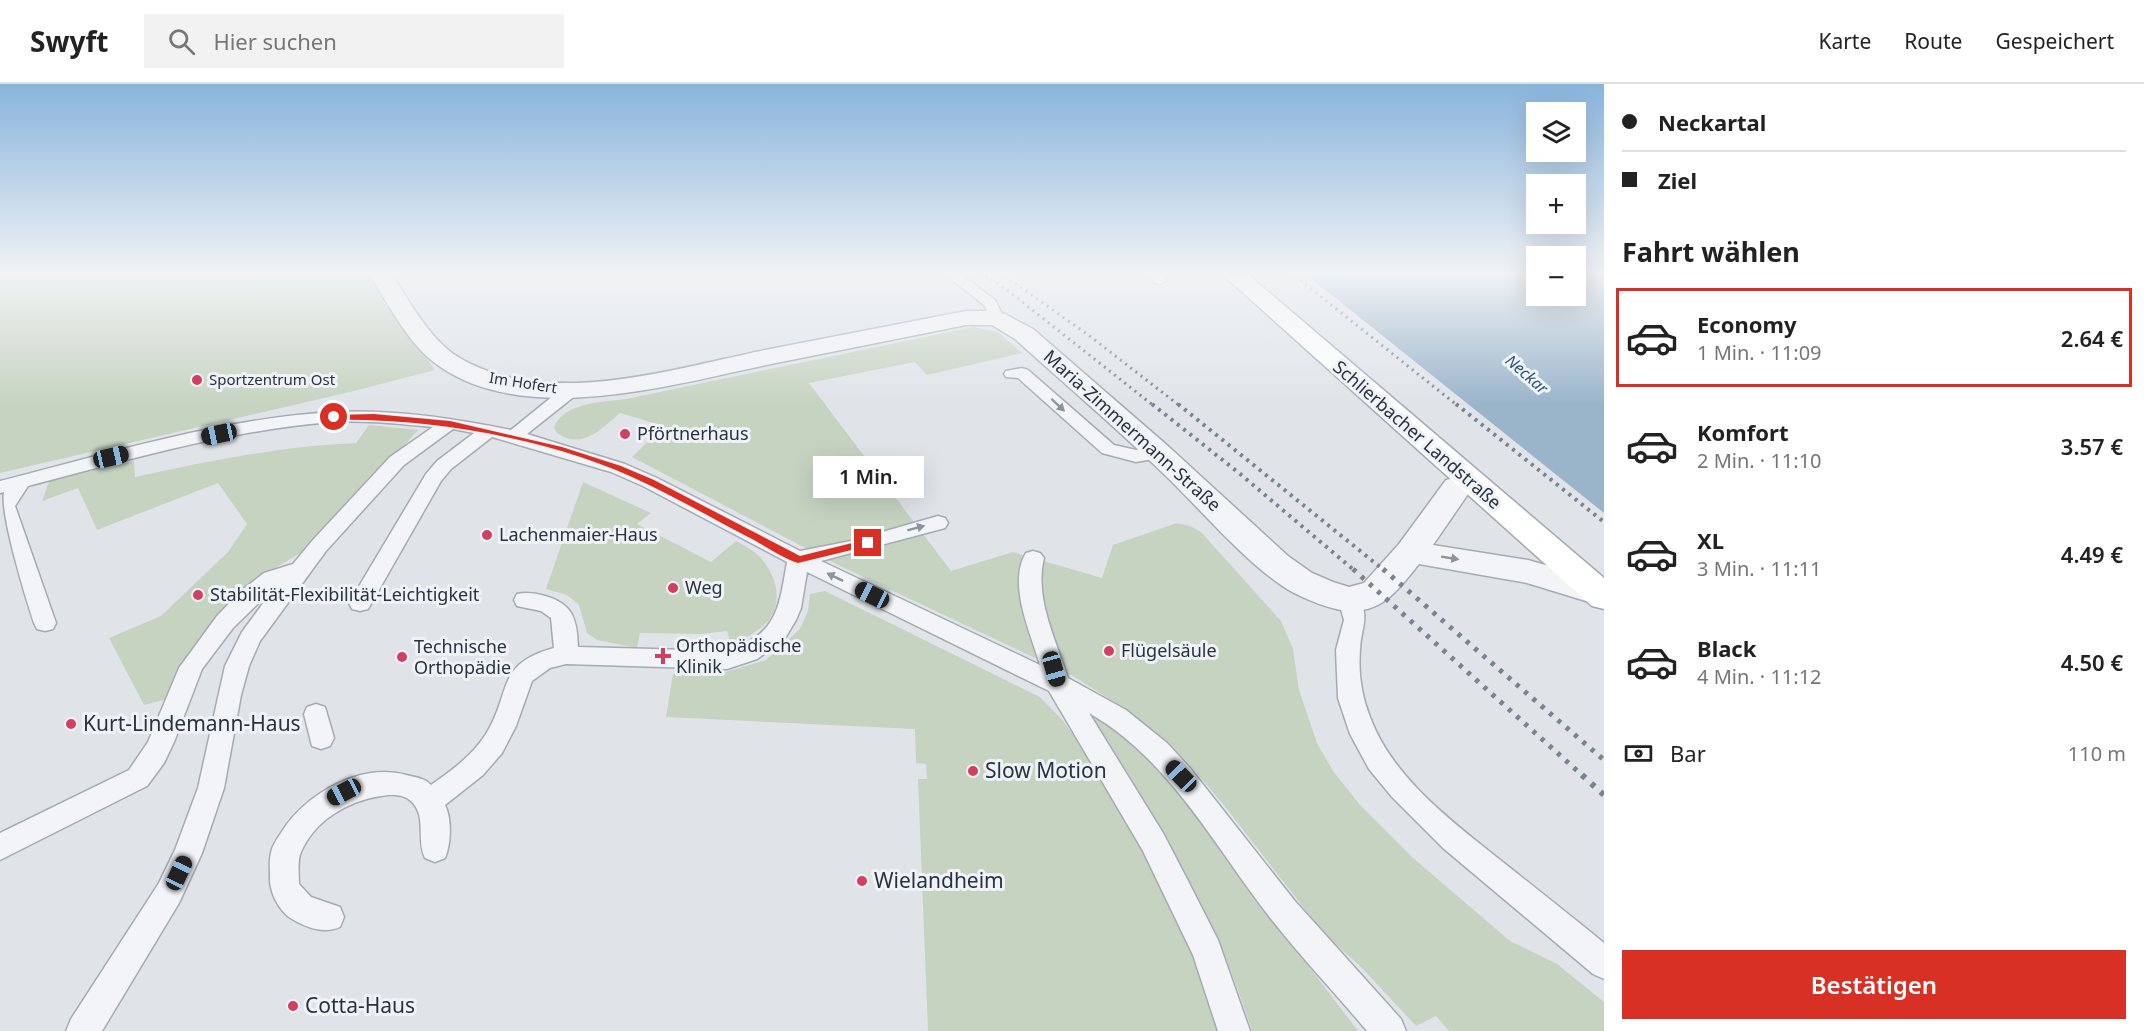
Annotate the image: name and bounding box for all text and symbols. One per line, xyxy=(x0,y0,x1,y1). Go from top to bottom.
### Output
search box xyxy=(144,14,564,68)
text: Swyft xyxy=(30,22,108,60)
icon: search xyxy=(165,25,198,58)
text: Hier suchen xyxy=(213,26,337,56)
text: Karte xyxy=(1818,27,1871,55)
text: Route xyxy=(1904,27,1962,55)
text: Gespeichert xyxy=(1995,27,2114,55)
map controls xyxy=(1526,102,1586,306)
button: layers xyxy=(1526,102,1586,162)
text: Neckartal xyxy=(1658,107,1766,137)
text: Ziel xyxy=(1658,165,1697,195)
button: + xyxy=(1526,174,1586,234)
text: Fahrt wählen xyxy=(1622,233,1800,270)
button: − xyxy=(1526,246,1586,306)
text: Economy xyxy=(1697,309,1796,339)
icon: car xyxy=(1625,311,1679,365)
text: 2.64 € xyxy=(2061,323,2123,353)
text: 1 Min. · 11:09 xyxy=(1697,339,1822,366)
street label: Maria-Zimmermann-Straße xyxy=(1039,344,1226,516)
water label: Neckar xyxy=(1501,349,1554,399)
street label: Schlierbacher Landstraße xyxy=(1329,355,1507,514)
street label: Im Hofert xyxy=(488,367,559,397)
place label: Sportzentrum Ost xyxy=(209,369,336,389)
marker: Sportzentrum Ost xyxy=(190,373,204,387)
one-way arrow xyxy=(1050,398,1065,412)
route start xyxy=(320,403,347,430)
text: Komfort xyxy=(1697,417,1788,447)
icon: car xyxy=(1625,419,1679,473)
car xyxy=(200,421,238,447)
place label: Pförtnerhaus xyxy=(637,421,749,445)
marker: Pförtnerhaus xyxy=(618,427,632,441)
text: 3.57 € xyxy=(2061,431,2123,461)
car xyxy=(91,444,131,470)
text: 2 Min. · 11:10 xyxy=(1697,447,1822,474)
callout: 1 Min. xyxy=(812,456,924,498)
text: 1 Min. xyxy=(839,463,898,490)
place label: Lachenmaier-Haus xyxy=(499,522,658,546)
one-way arrow xyxy=(907,523,925,533)
text: XL xyxy=(1697,525,1724,555)
icon: car xyxy=(1625,527,1679,581)
marker: Lachenmaier-Haus xyxy=(480,528,494,542)
route end xyxy=(854,529,881,556)
text: 4.49 € xyxy=(2061,539,2123,569)
one-way arrow xyxy=(1441,554,1460,563)
text: 3 Min. · 11:11 xyxy=(1697,555,1822,582)
one-way arrow xyxy=(827,573,844,582)
place label: Weg xyxy=(685,575,723,599)
car xyxy=(852,579,892,611)
marker: Weg xyxy=(666,581,680,595)
place label: Stabilität-Flexibilität-Leichtigkeit xyxy=(210,582,480,606)
marker: Stabilität-Flexibilität-Leichtigkeit xyxy=(191,588,205,602)
place label: Orthopädische Klinik xyxy=(676,633,801,678)
text: Black xyxy=(1697,633,1756,663)
place label: Technische Orthopädie xyxy=(414,634,511,679)
icon: car xyxy=(1625,635,1679,689)
place label: Flügelsäule xyxy=(1121,638,1217,662)
marker: Flügelsäule xyxy=(1102,644,1116,658)
marker: Orthopädische Klinik xyxy=(654,647,672,665)
text: 4.50 € xyxy=(2061,647,2123,677)
car xyxy=(1040,649,1068,689)
marker: Technische Orthopädie xyxy=(395,650,409,664)
text: 4 Min. · 11:12 xyxy=(1697,663,1822,690)
place label: Kurt-Lindemann-Haus xyxy=(83,709,301,737)
marker: Kurt-Lindemann-Haus xyxy=(64,717,78,731)
icon: cash xyxy=(1622,737,1655,770)
text: Bar xyxy=(1670,738,1706,768)
text: 110 m xyxy=(2068,740,2126,767)
place label: Slow Motion xyxy=(985,756,1107,784)
car xyxy=(1162,757,1200,795)
marker: Slow Motion xyxy=(966,764,980,778)
car xyxy=(324,776,364,808)
car xyxy=(163,853,195,893)
place label: Wielandheim xyxy=(874,866,1004,894)
marker: Wielandheim xyxy=(855,874,869,888)
button: Bestätigen xyxy=(1622,950,2126,1019)
place label: Cotta-Haus xyxy=(305,991,415,1019)
marker: Cotta-Haus xyxy=(286,999,300,1013)

